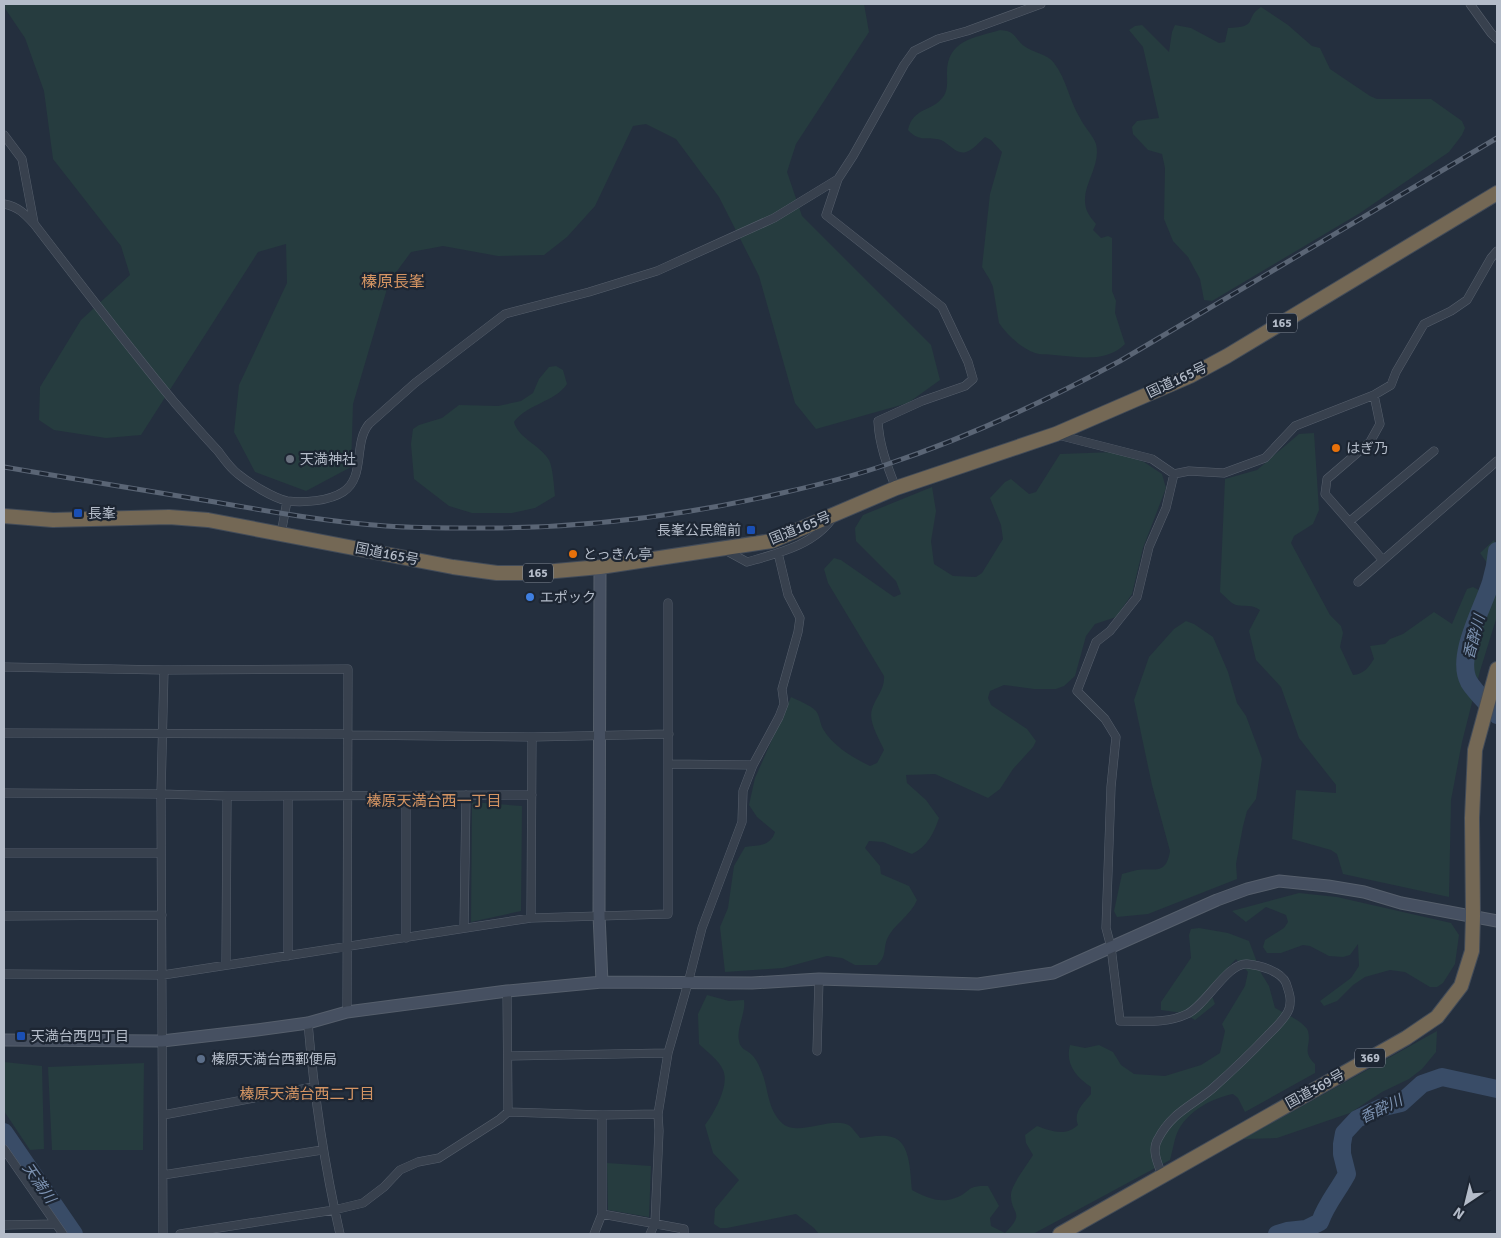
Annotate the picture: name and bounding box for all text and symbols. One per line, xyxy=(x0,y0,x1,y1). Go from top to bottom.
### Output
district label: 榛原長峯 xyxy=(361,272,425,292)
road number: 165 xyxy=(1267,314,1297,332)
street label: 国道165号 xyxy=(1144,359,1210,401)
place label: はぎ乃 xyxy=(1346,440,1388,457)
marker: はぎ乃 xyxy=(1330,442,1342,454)
place label: 天満神社 xyxy=(300,451,356,468)
marker: 天満神社 xyxy=(284,453,296,465)
place label: 長峯 xyxy=(88,505,116,522)
marker: 長峯 xyxy=(72,507,84,519)
street label: 国道165号 xyxy=(767,508,833,548)
place label: 長峯公民館前 xyxy=(657,522,741,539)
marker: 長峯公民館前 xyxy=(745,524,757,536)
street label: 国道165号 xyxy=(354,539,420,569)
place label: とっきん亭 xyxy=(583,546,653,563)
marker: とっきん亭 xyxy=(567,548,579,560)
road number: 165 xyxy=(523,564,553,582)
place label: エポック xyxy=(540,589,596,606)
marker: エポック xyxy=(524,591,536,603)
water label: 香酔川 xyxy=(1459,611,1489,661)
district label: 榛原天満台西一丁目 xyxy=(366,792,502,810)
place label: 天満台西四丁目 xyxy=(31,1028,129,1045)
marker: 天満台西四丁目 xyxy=(15,1030,27,1042)
road number: 369 xyxy=(1355,1048,1385,1068)
place label: 榛原天満台西郵便局 xyxy=(211,1051,337,1068)
marker: 榛原天満台西郵便局 xyxy=(195,1053,207,1065)
street label: 国道369号 xyxy=(1283,1066,1347,1112)
district label: 榛原天満台西二丁目 xyxy=(239,1085,375,1103)
water label: 香酔川 xyxy=(1357,1090,1407,1127)
water label: 天満川 xyxy=(19,1159,60,1208)
north arrow xyxy=(1441,1178,1491,1228)
text: N xyxy=(1450,1203,1468,1223)

